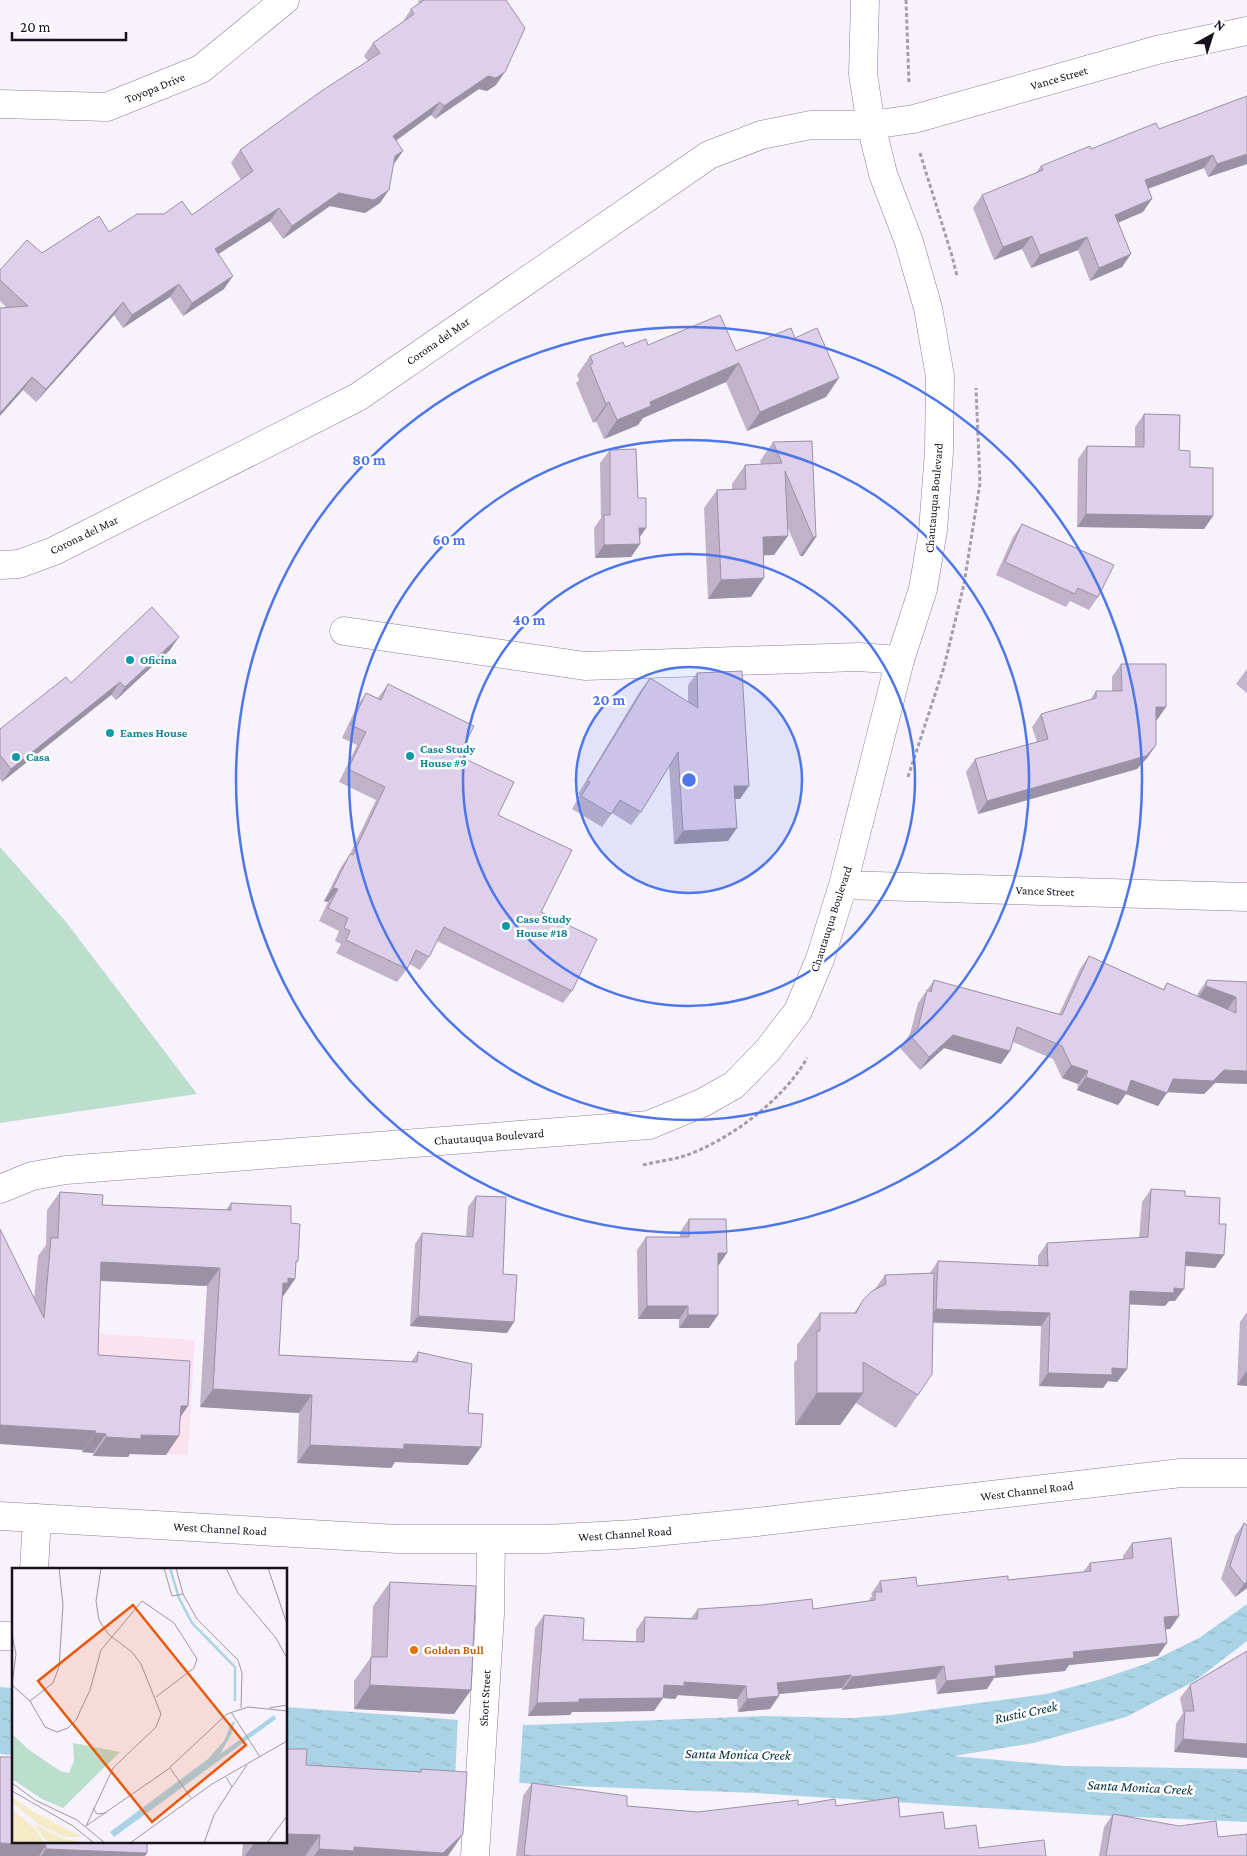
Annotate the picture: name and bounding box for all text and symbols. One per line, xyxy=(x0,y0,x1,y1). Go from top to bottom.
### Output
scale bar xyxy=(12,10,126,42)
north arrow xyxy=(1187,10,1237,60)
text: N xyxy=(1211,16,1229,34)
text: 20 m xyxy=(20,19,51,35)
street label: Vance Street xyxy=(1029,63,1090,93)
street label: Toyopa Drive xyxy=(123,70,187,106)
street label: Corona del Mar xyxy=(404,314,473,368)
street label: Chautauqua Boulevard xyxy=(922,442,946,554)
text: 80 m xyxy=(352,452,386,468)
street label: Corona del Mar xyxy=(48,512,121,558)
text: 60 m xyxy=(433,532,466,548)
text: 40 m xyxy=(513,612,546,628)
place label: Oficina xyxy=(140,653,177,667)
marker: Oficina xyxy=(124,654,136,666)
text: 20 m xyxy=(593,692,625,708)
place label: Eames House xyxy=(120,726,188,740)
marker: Eames House xyxy=(104,727,116,739)
place label: Case Study House #9 xyxy=(420,742,476,770)
place label: Casa xyxy=(26,750,50,764)
marker: Case Study House #9 xyxy=(404,750,416,762)
marker: Casa xyxy=(10,751,22,763)
centre of rings xyxy=(680,771,698,789)
street label: Chautauqua Boulevard xyxy=(807,864,855,974)
street label: Vance Street xyxy=(1015,883,1076,899)
place label: Case Study House #18 xyxy=(516,912,572,940)
marker: Case Study House #18 xyxy=(500,920,512,932)
street label: Chautauqua Boulevard xyxy=(434,1126,545,1148)
street label: West Channel Road xyxy=(980,1478,1075,1504)
street label: West Channel Road xyxy=(173,1520,268,1538)
street label: West Channel Road xyxy=(578,1524,673,1544)
inset map xyxy=(12,1568,288,1844)
place label: Golden Bull xyxy=(424,1643,484,1657)
marker: Golden Bull xyxy=(408,1644,420,1656)
street label: Short Street xyxy=(477,1668,494,1727)
water label: Rustic Creek xyxy=(993,1697,1060,1726)
water label: Santa Monica Creek xyxy=(685,1745,792,1763)
water label: Santa Monica Creek xyxy=(1087,1776,1194,1798)

